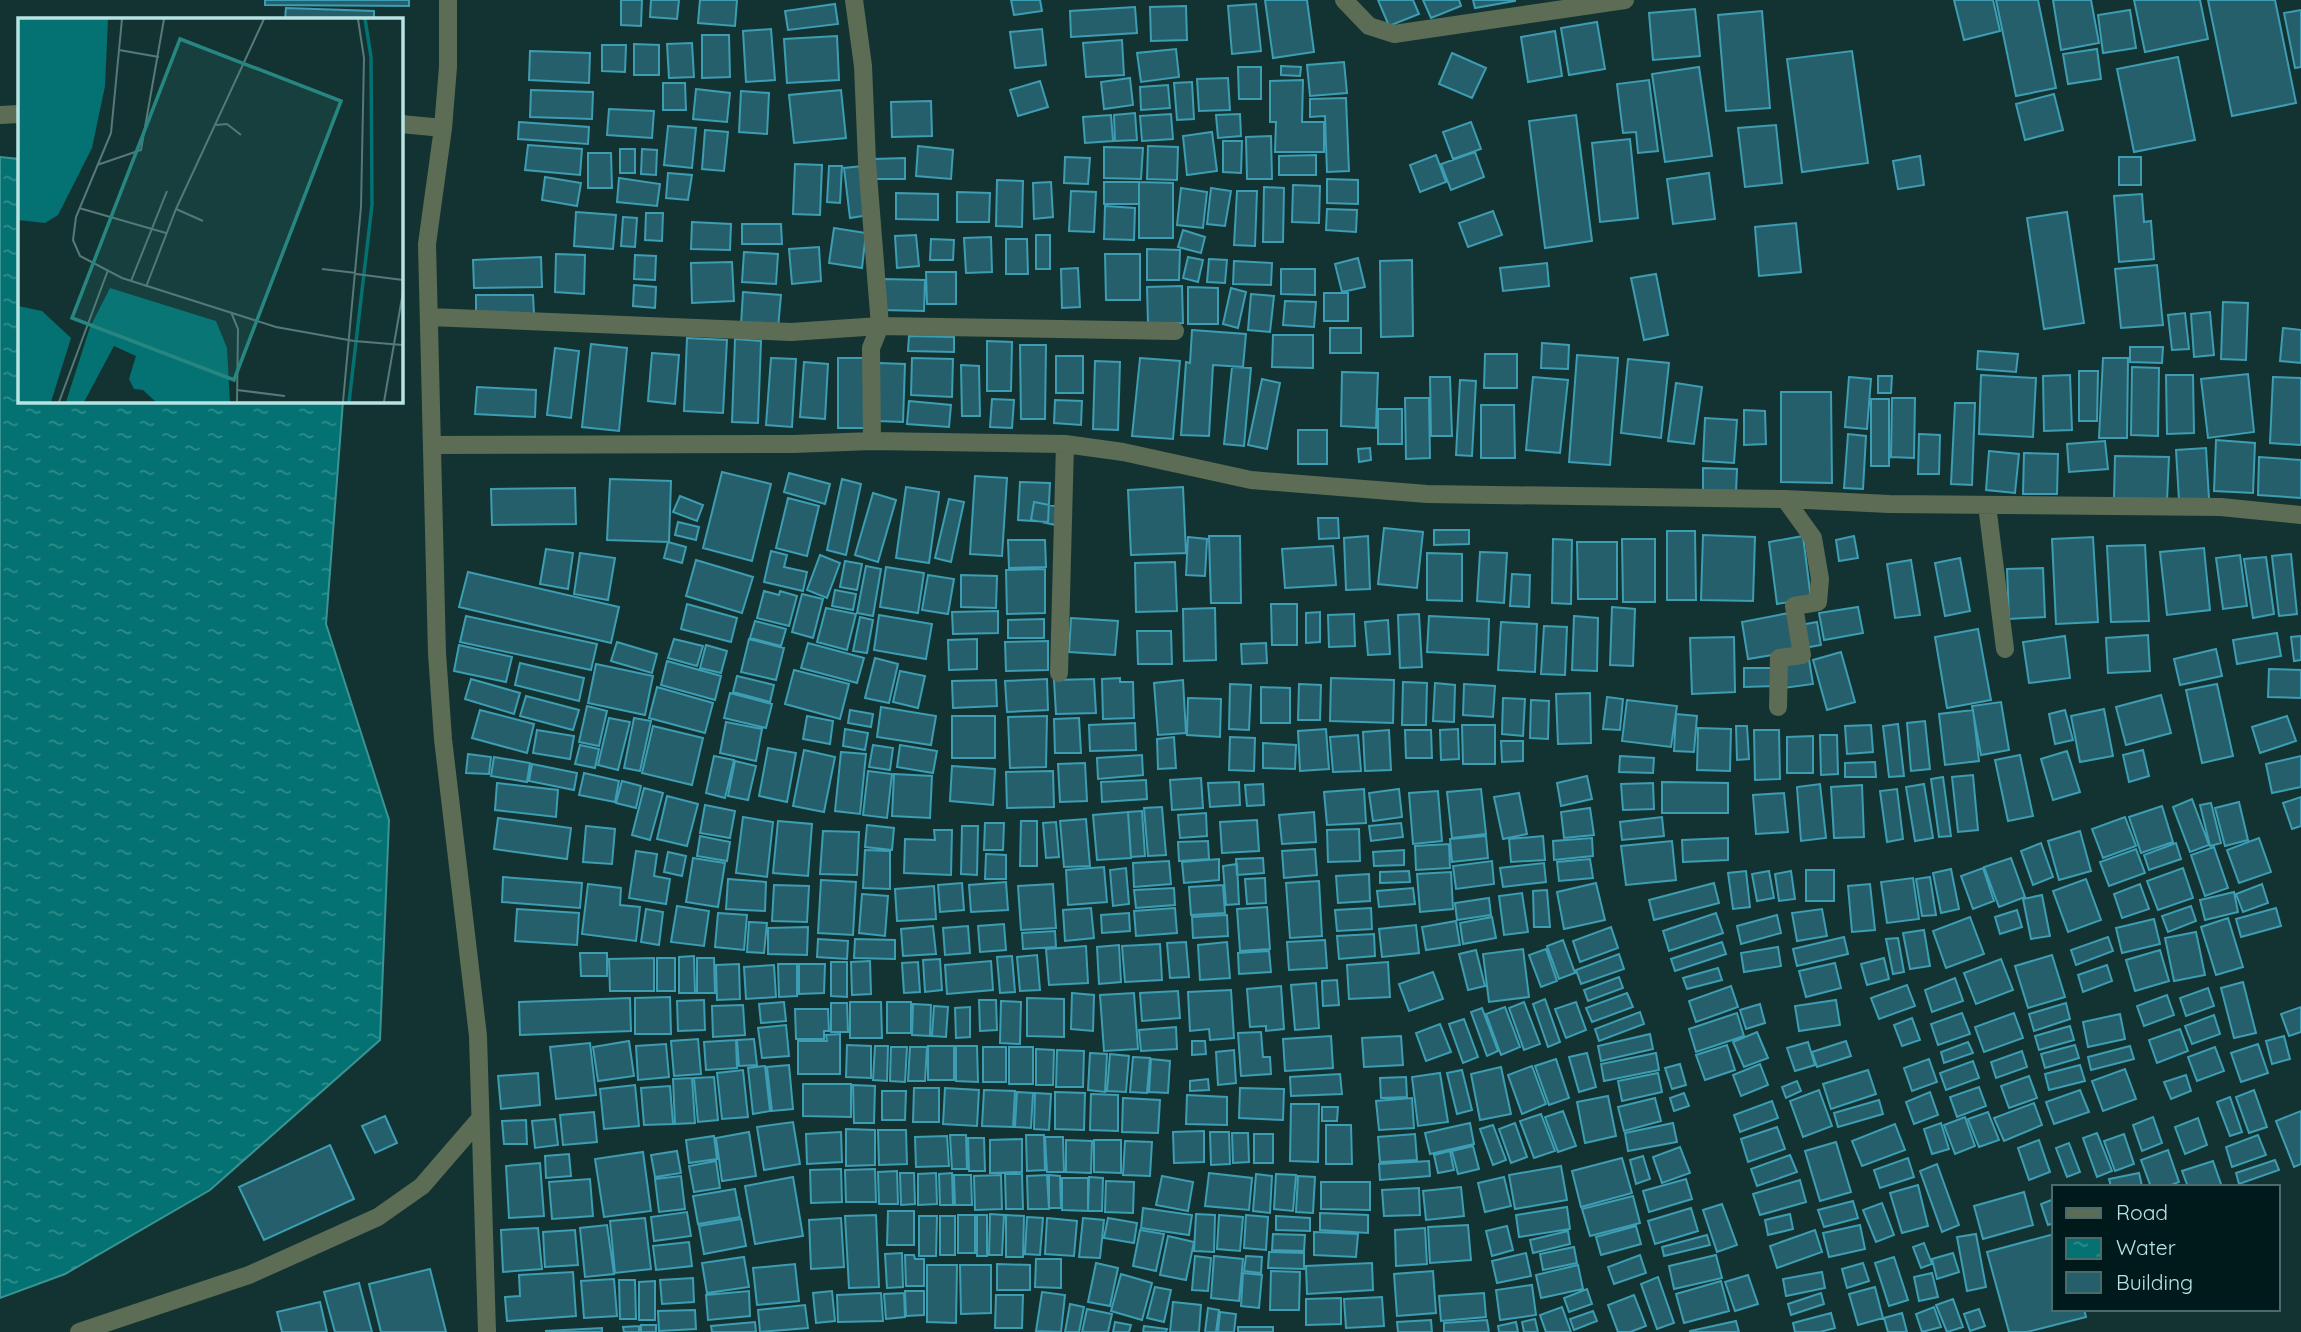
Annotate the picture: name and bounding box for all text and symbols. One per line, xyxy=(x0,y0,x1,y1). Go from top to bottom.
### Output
inset map xyxy=(18,18,402,402)
legend xyxy=(2052,1185,2280,1311)
text: Road xyxy=(2116,1199,2168,1225)
text: Water xyxy=(2116,1234,2176,1260)
text: Building xyxy=(2116,1269,2193,1295)

